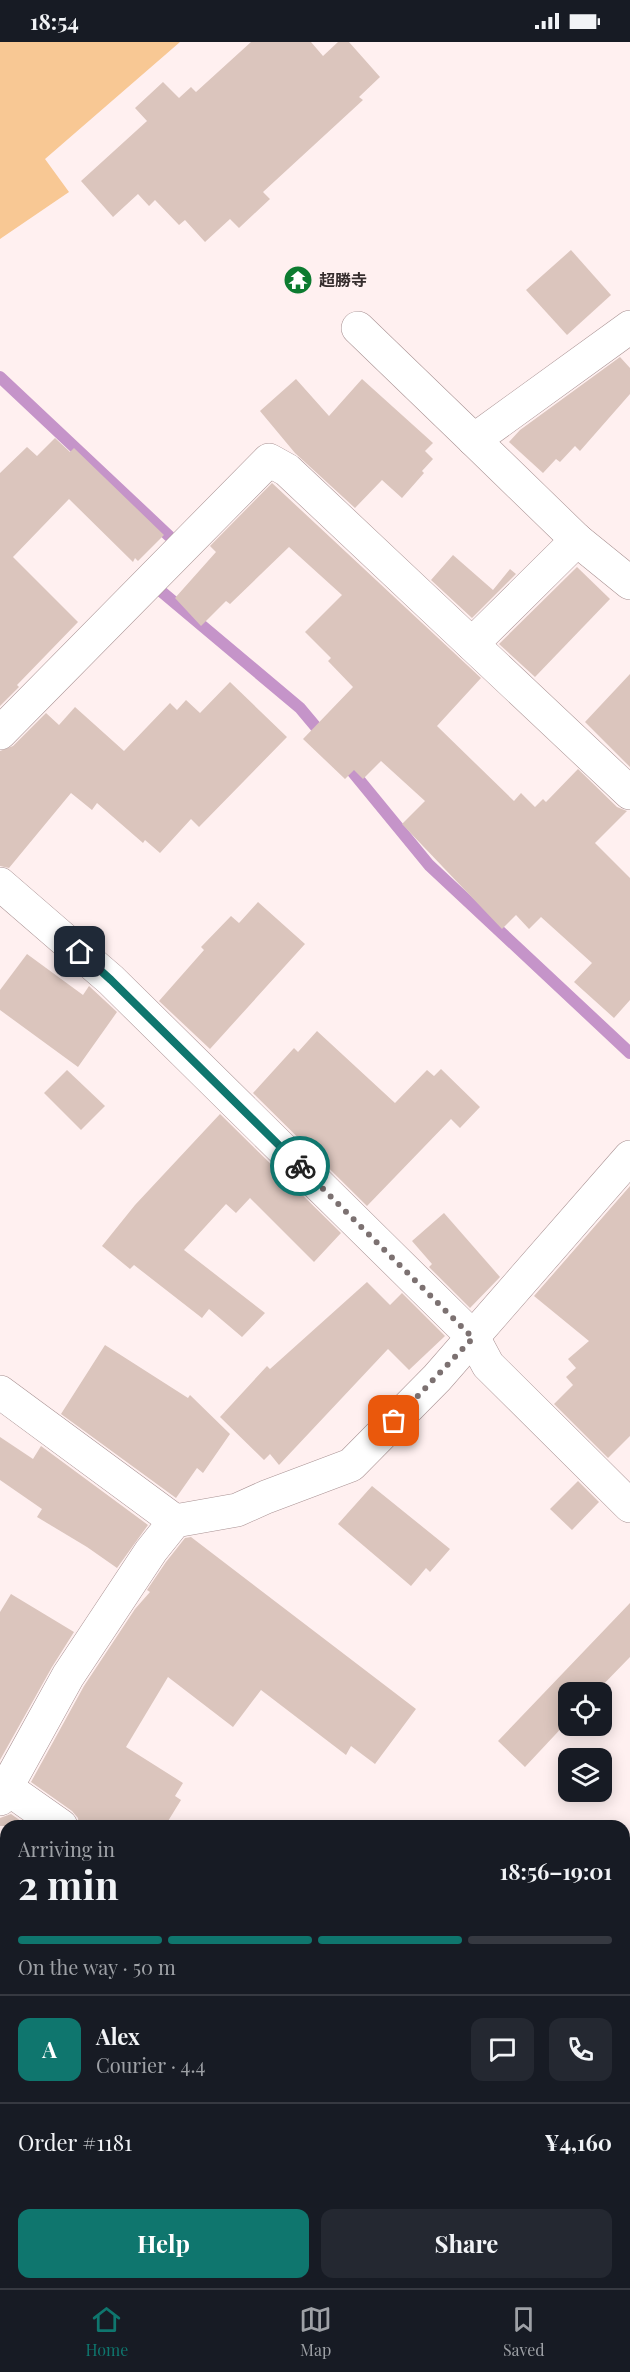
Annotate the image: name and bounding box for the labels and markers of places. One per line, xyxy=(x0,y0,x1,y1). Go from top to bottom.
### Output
temple icon: 超勝寺 xyxy=(282,264,314,296)
place label: 超勝寺 xyxy=(319,269,367,290)
pin xyxy=(54,926,105,977)
pin xyxy=(368,1395,419,1446)

